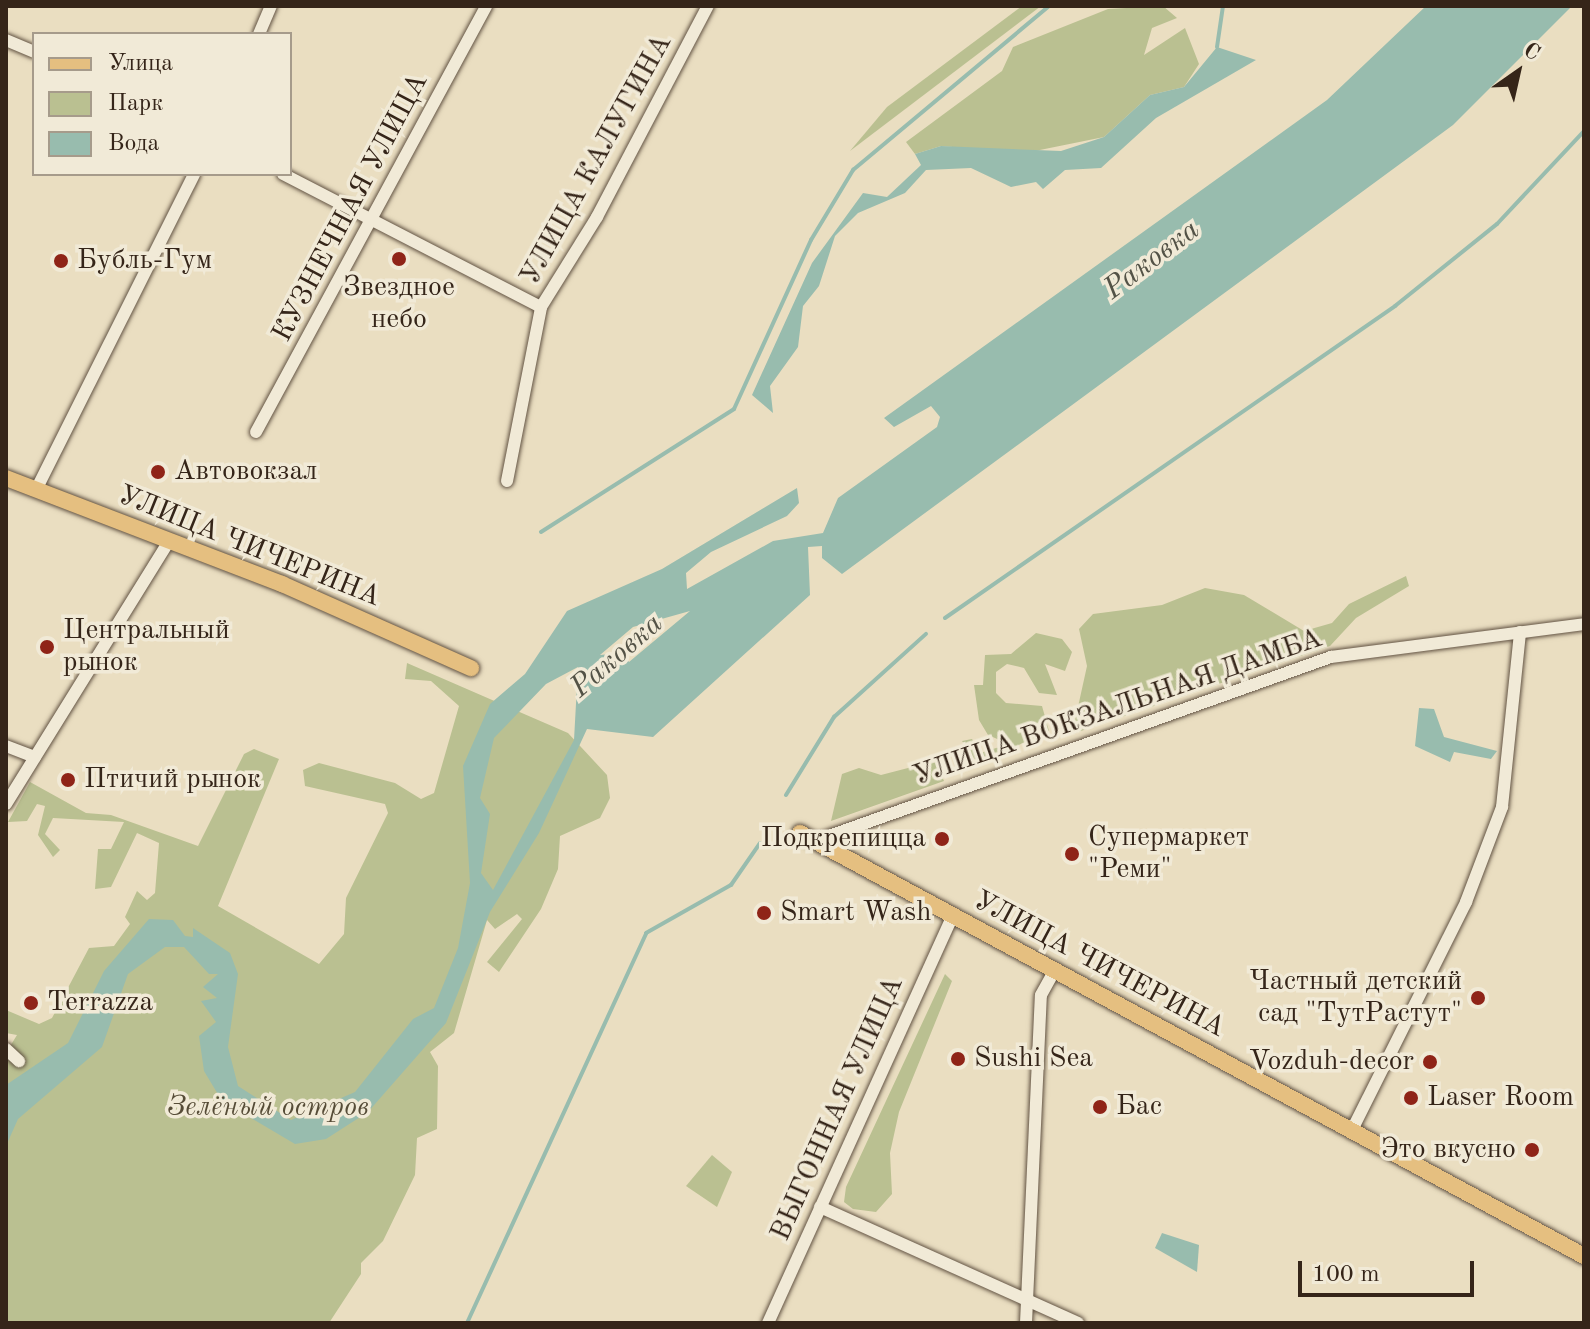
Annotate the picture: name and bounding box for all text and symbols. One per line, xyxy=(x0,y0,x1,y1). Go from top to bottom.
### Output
street label: УЛИЦА КАЛУГИНА xyxy=(514,29,680,291)
legend xyxy=(32,32,292,176)
north arrow xyxy=(1478,32,1558,112)
text: С xyxy=(1519,39,1544,65)
text: Улица xyxy=(108,52,173,76)
street label: КУЗНЕЧНАЯ УЛИЦА xyxy=(266,68,436,348)
text: Парк xyxy=(108,92,163,116)
text: Вода xyxy=(108,132,159,156)
water label: Раковка xyxy=(1097,212,1207,308)
place label: Бубль-Гум xyxy=(77,244,212,278)
marker: Звездное небо xyxy=(390,250,408,268)
marker: Бубль-Гум xyxy=(52,252,70,270)
place label: Звездное небо xyxy=(343,271,455,337)
place label: Автовокзал xyxy=(174,455,317,489)
marker: Автовокзал xyxy=(149,463,167,481)
street label: УЛИЦА ЧИЧЕРИНА xyxy=(113,479,385,615)
water label: Раковка xyxy=(563,606,671,706)
place label: Центральный рынок xyxy=(63,614,230,680)
street label: УЛИЦА ВОКЗАЛЬНАЯ ДАМБА xyxy=(909,622,1327,794)
marker: Центральный рынок xyxy=(38,638,56,656)
place label: Птичий рынок xyxy=(84,763,261,797)
marker: Птичий рынок xyxy=(59,771,77,789)
place label: Супермаркет "Реми" xyxy=(1088,821,1249,887)
place label: Подкрепицца xyxy=(761,822,926,856)
marker: Подкрепицца xyxy=(933,830,951,848)
marker: Супермаркет "Реми" xyxy=(1063,845,1081,863)
street label: УЛИЦА ЧИЧЕРИНА xyxy=(967,884,1231,1046)
place label: Smart Wash xyxy=(780,896,931,930)
marker: Smart Wash xyxy=(755,904,773,922)
place label: Частный детский сад "ТутРастут" xyxy=(1249,965,1462,1031)
street label: ВЫГОННАЯ УЛИЦА xyxy=(765,972,911,1246)
place label: Terrazza xyxy=(47,986,153,1020)
marker: Частный детский сад "ТутРастут" xyxy=(1469,989,1487,1007)
marker: Terrazza xyxy=(22,994,40,1012)
place label: Sushi Sea xyxy=(974,1042,1093,1076)
place label: Vozduh-decor xyxy=(1249,1045,1414,1079)
marker: Sushi Sea xyxy=(949,1050,967,1068)
marker: Vozduh-decor xyxy=(1421,1053,1439,1071)
place label: Laser Room xyxy=(1427,1081,1574,1115)
marker: Laser Room xyxy=(1402,1089,1420,1107)
place label: Бас xyxy=(1116,1090,1162,1124)
park label: Зелёный остров xyxy=(167,1091,369,1125)
marker: Бас xyxy=(1091,1098,1109,1116)
place label: Это вкусно xyxy=(1381,1133,1516,1167)
marker: Это вкусно xyxy=(1523,1141,1541,1159)
scale bar xyxy=(1302,1245,1478,1295)
text: 100 m xyxy=(1312,1263,1380,1287)

